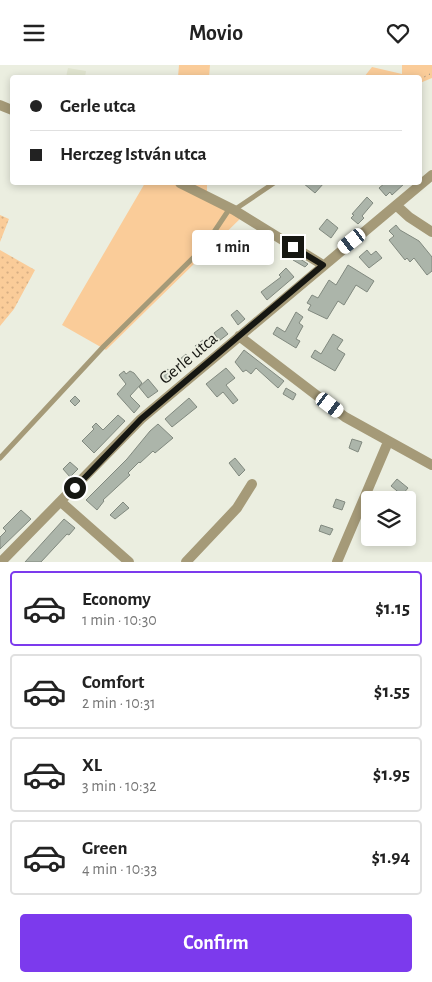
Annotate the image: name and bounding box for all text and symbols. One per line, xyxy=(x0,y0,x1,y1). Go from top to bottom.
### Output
icon: menu xyxy=(20,19,48,47)
icon: heart xyxy=(384,19,412,47)
text: Movio xyxy=(189,22,243,44)
text: Gerle utca xyxy=(60,97,136,116)
text: Herczeg István utca xyxy=(60,145,207,164)
car xyxy=(335,226,368,256)
callout: 1 min xyxy=(193,229,276,265)
route end xyxy=(282,236,304,258)
text: 1 min xyxy=(216,239,250,255)
street label: Gerle utca xyxy=(156,329,221,388)
car xyxy=(313,390,346,420)
route start xyxy=(64,477,86,499)
map controls xyxy=(361,491,416,546)
button: layers xyxy=(361,491,416,546)
icon: car xyxy=(22,586,67,631)
text: Economy xyxy=(82,590,151,609)
text: $1.15 xyxy=(375,599,410,618)
text: 1 min · 10:30 xyxy=(82,612,157,628)
icon: car xyxy=(22,669,67,714)
text: Comfort xyxy=(82,673,144,692)
text: $1.55 xyxy=(374,682,410,701)
text: 2 min · 10:31 xyxy=(82,695,156,711)
icon: car xyxy=(22,752,67,797)
text: XL xyxy=(82,756,102,775)
text: $1.95 xyxy=(373,765,410,784)
text: 3 min · 10:32 xyxy=(82,778,157,794)
icon: car xyxy=(22,835,67,880)
text: Green xyxy=(82,839,128,858)
text: $1.94 xyxy=(372,848,410,867)
text: 4 min · 10:33 xyxy=(82,861,157,877)
button: Confirm xyxy=(20,914,412,972)

